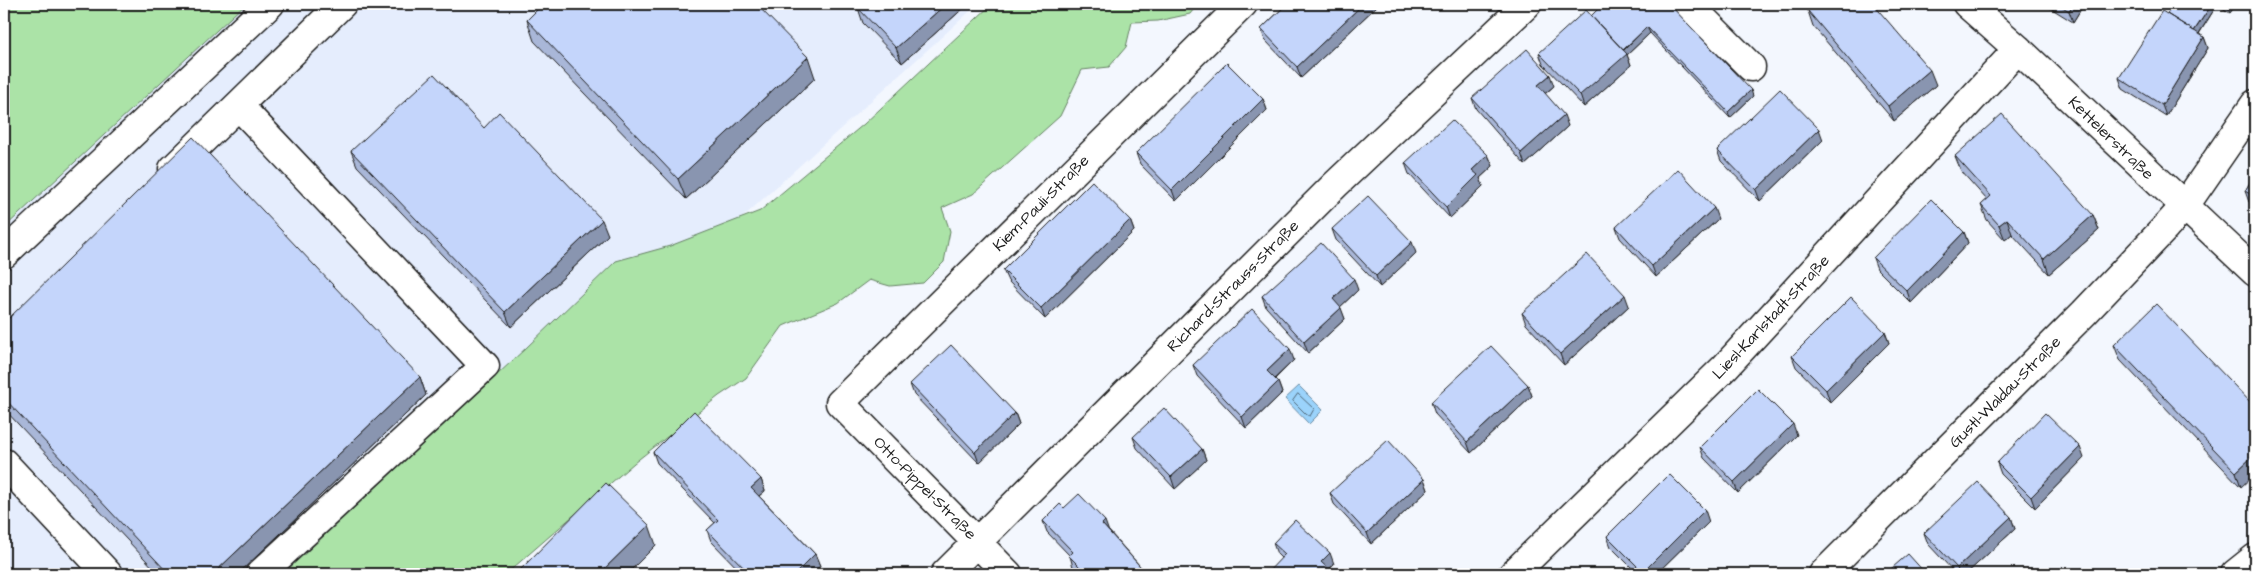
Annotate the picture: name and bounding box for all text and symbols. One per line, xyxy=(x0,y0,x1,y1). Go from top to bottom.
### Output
street label: Kettelerstraße xyxy=(2063,91,2159,185)
street label: Kiem-Pauli-Straße xyxy=(988,150,1094,256)
street label: Richard-Strauss-Straße xyxy=(1162,215,1304,357)
street label: Liesl-Karlstadt-Straße xyxy=(1707,250,1835,384)
street label: Gustl-Waldau-Straße xyxy=(1944,331,2066,453)
street label: Otto-Pippel-Straße xyxy=(868,431,982,545)

